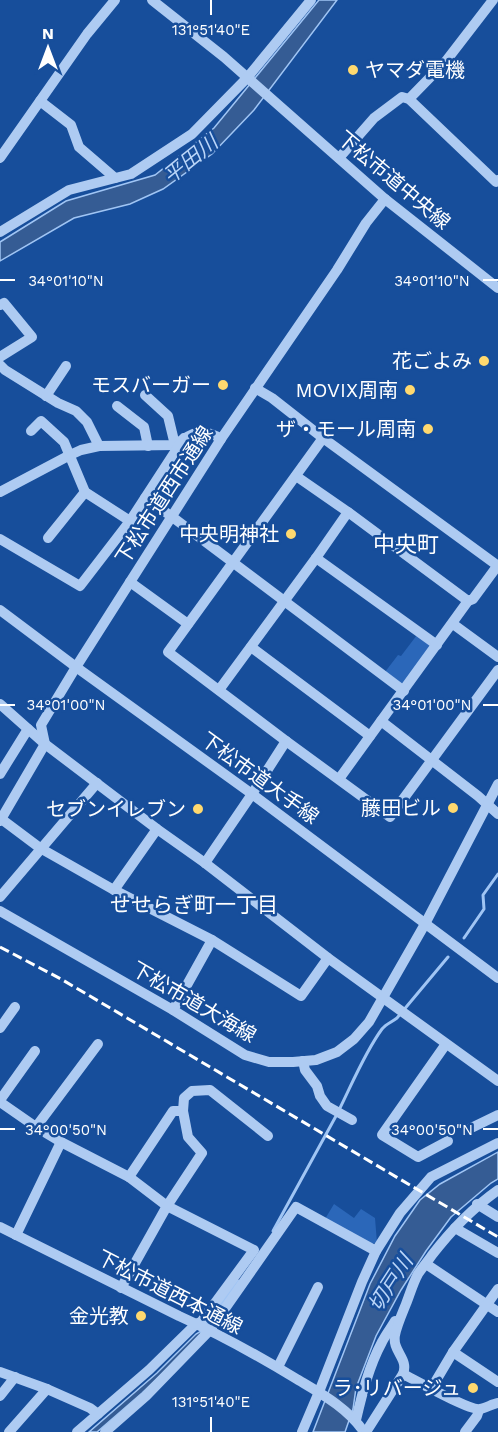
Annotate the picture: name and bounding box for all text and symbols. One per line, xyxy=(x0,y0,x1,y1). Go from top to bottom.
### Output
north arrow xyxy=(18,18,78,78)
text: 131°51'40"E xyxy=(172,21,250,39)
text: N xyxy=(42,24,54,43)
place label: ヤマダ電機 xyxy=(365,58,465,82)
marker: ヤマダ電機 xyxy=(346,63,360,77)
street label: 下松市道中央線 xyxy=(333,126,455,234)
water label: 平田川 xyxy=(158,128,224,189)
text: 34°01'10"N xyxy=(28,272,104,290)
text: 34°01'10"N xyxy=(394,272,470,290)
place label: 花ごよみ xyxy=(392,349,472,373)
marker: 花ごよみ xyxy=(477,354,491,368)
place label: モスバーガー xyxy=(91,373,211,397)
marker: モスバーガー xyxy=(216,378,230,392)
place label: MOVIX周南 xyxy=(295,378,398,402)
marker: MOVIX周南 xyxy=(403,383,417,397)
place label: ザ・モール周南 xyxy=(276,417,416,441)
street label: 下松市道西市通線 xyxy=(110,421,218,569)
marker: ザ・モール周南 xyxy=(421,422,435,436)
place label: 中央明神社 xyxy=(179,522,279,546)
marker: 中央明神社 xyxy=(284,527,298,541)
district label: 中央町 xyxy=(373,532,439,557)
text: 34°01'00"N xyxy=(26,696,106,714)
text: 34°01'00"N xyxy=(392,696,472,714)
street label: 下松市道大手線 xyxy=(196,727,324,829)
place label: 藤田ビル xyxy=(361,796,441,820)
place label: セブンイレブン xyxy=(46,797,186,821)
marker: 藤田ビル xyxy=(446,801,460,815)
marker: セブンイレブン xyxy=(191,802,205,816)
district label: せせらぎ町一丁目 xyxy=(110,892,278,917)
street label: 下松市道大海線 xyxy=(127,957,261,1047)
text: 34°00'50"N xyxy=(25,1121,107,1139)
text: 34°00'50"N xyxy=(391,1121,473,1139)
street label: 下松市道西本通線 xyxy=(93,1245,247,1339)
water label: 切戸川 xyxy=(362,1248,419,1316)
place label: 金光教 xyxy=(69,1304,129,1328)
marker: 金光教 xyxy=(134,1309,148,1323)
place label: ラ･リバージュ xyxy=(333,1376,461,1400)
marker: ラ･リバージュ xyxy=(466,1381,480,1395)
text: 131°51'40"E xyxy=(172,1393,250,1411)

